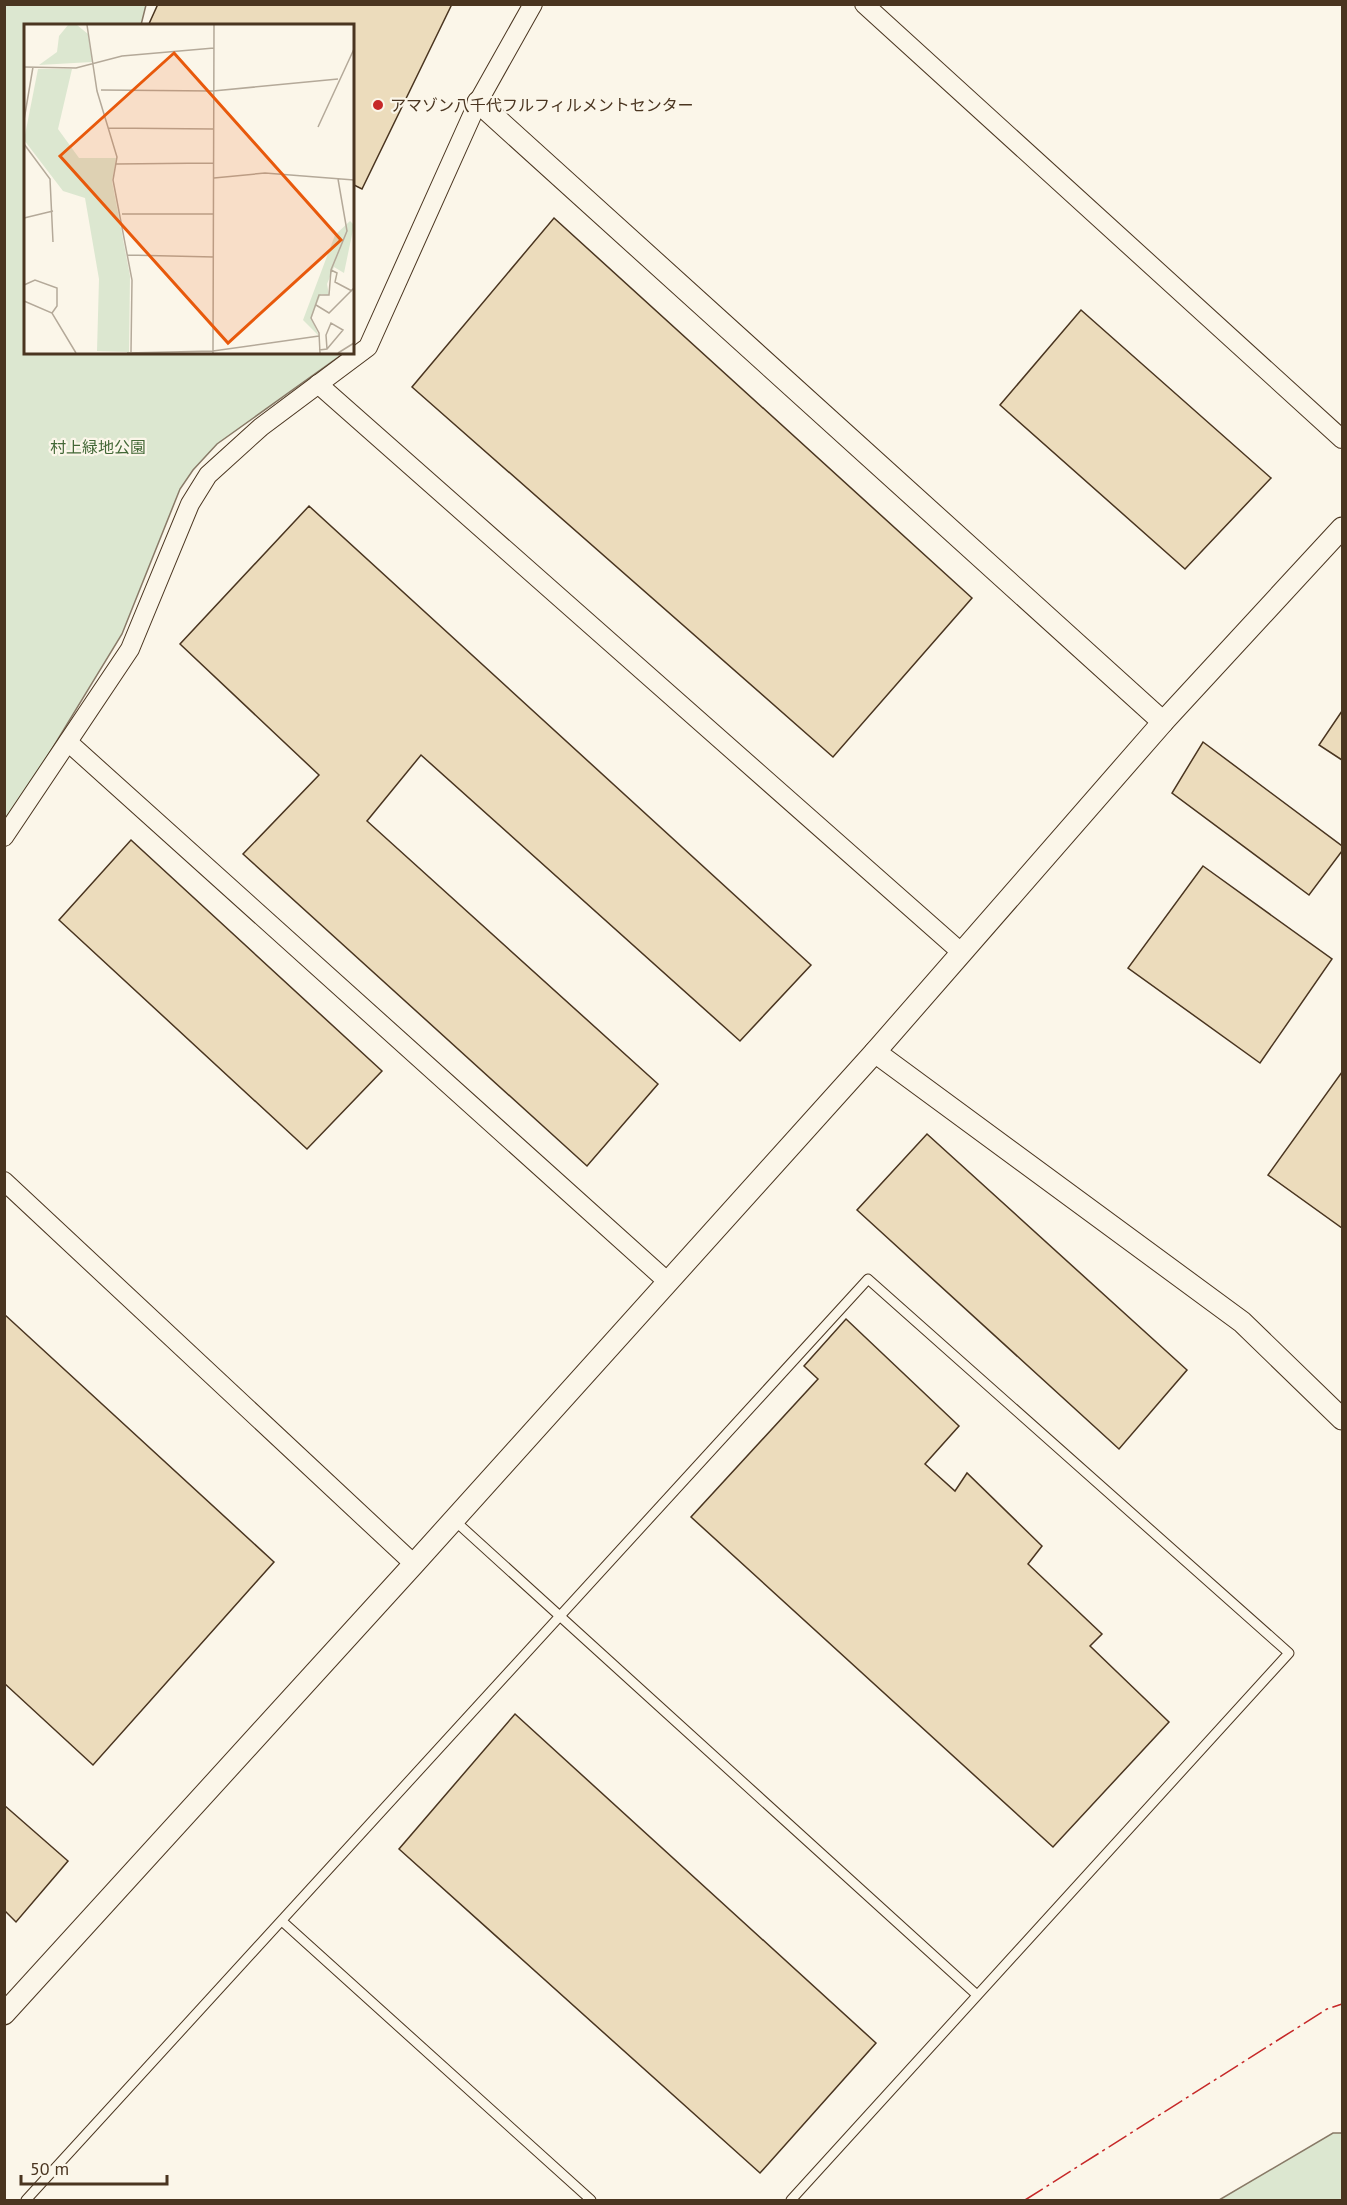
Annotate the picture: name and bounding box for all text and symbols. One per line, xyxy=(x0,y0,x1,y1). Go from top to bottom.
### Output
inset map xyxy=(24,24,354,354)
place label: アマゾン八千代フルフィルメントセンター xyxy=(390,95,694,115)
marker: アマゾン八千代フルフィルメントセンター xyxy=(371,98,385,112)
park label: 村上緑地公園 xyxy=(50,437,146,457)
scale bar xyxy=(21,2148,166,2186)
text: 50 m xyxy=(30,2157,69,2180)

